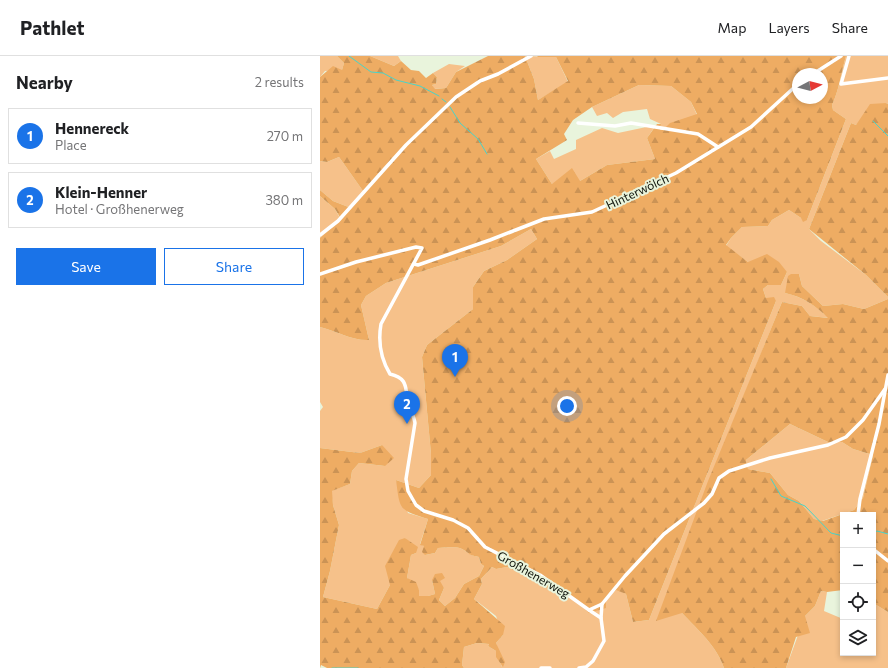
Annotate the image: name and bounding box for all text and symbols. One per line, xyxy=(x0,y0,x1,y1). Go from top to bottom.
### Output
text: Pathlet xyxy=(20,16,85,39)
text: Map xyxy=(718,19,746,36)
text: Layers xyxy=(768,19,810,36)
text: Share xyxy=(832,19,868,36)
north arrow xyxy=(792,68,828,104)
text: Nearby xyxy=(16,72,73,93)
text: 2 results xyxy=(255,74,304,90)
text: Hennereck xyxy=(55,119,129,137)
text: 1 xyxy=(27,128,33,144)
text: 270 m xyxy=(267,128,303,144)
text: Place xyxy=(55,137,87,153)
street label: Hinterwölch xyxy=(604,170,670,212)
text: Klein-Henner xyxy=(55,183,147,201)
text: 2 xyxy=(26,192,34,208)
text: 380 m xyxy=(265,192,303,208)
text: Hotel · Großhenerweg xyxy=(55,201,184,217)
button: Save xyxy=(16,248,156,285)
button: Share xyxy=(164,248,304,285)
pin: 1 xyxy=(442,344,468,377)
pin: 2 xyxy=(394,391,420,424)
your location xyxy=(557,396,577,416)
map controls xyxy=(840,512,876,656)
button: + xyxy=(840,512,876,548)
street label: Großhenerweg xyxy=(495,548,573,601)
button: − xyxy=(840,548,876,584)
button: locate xyxy=(840,584,876,620)
button: layers xyxy=(840,620,876,656)

